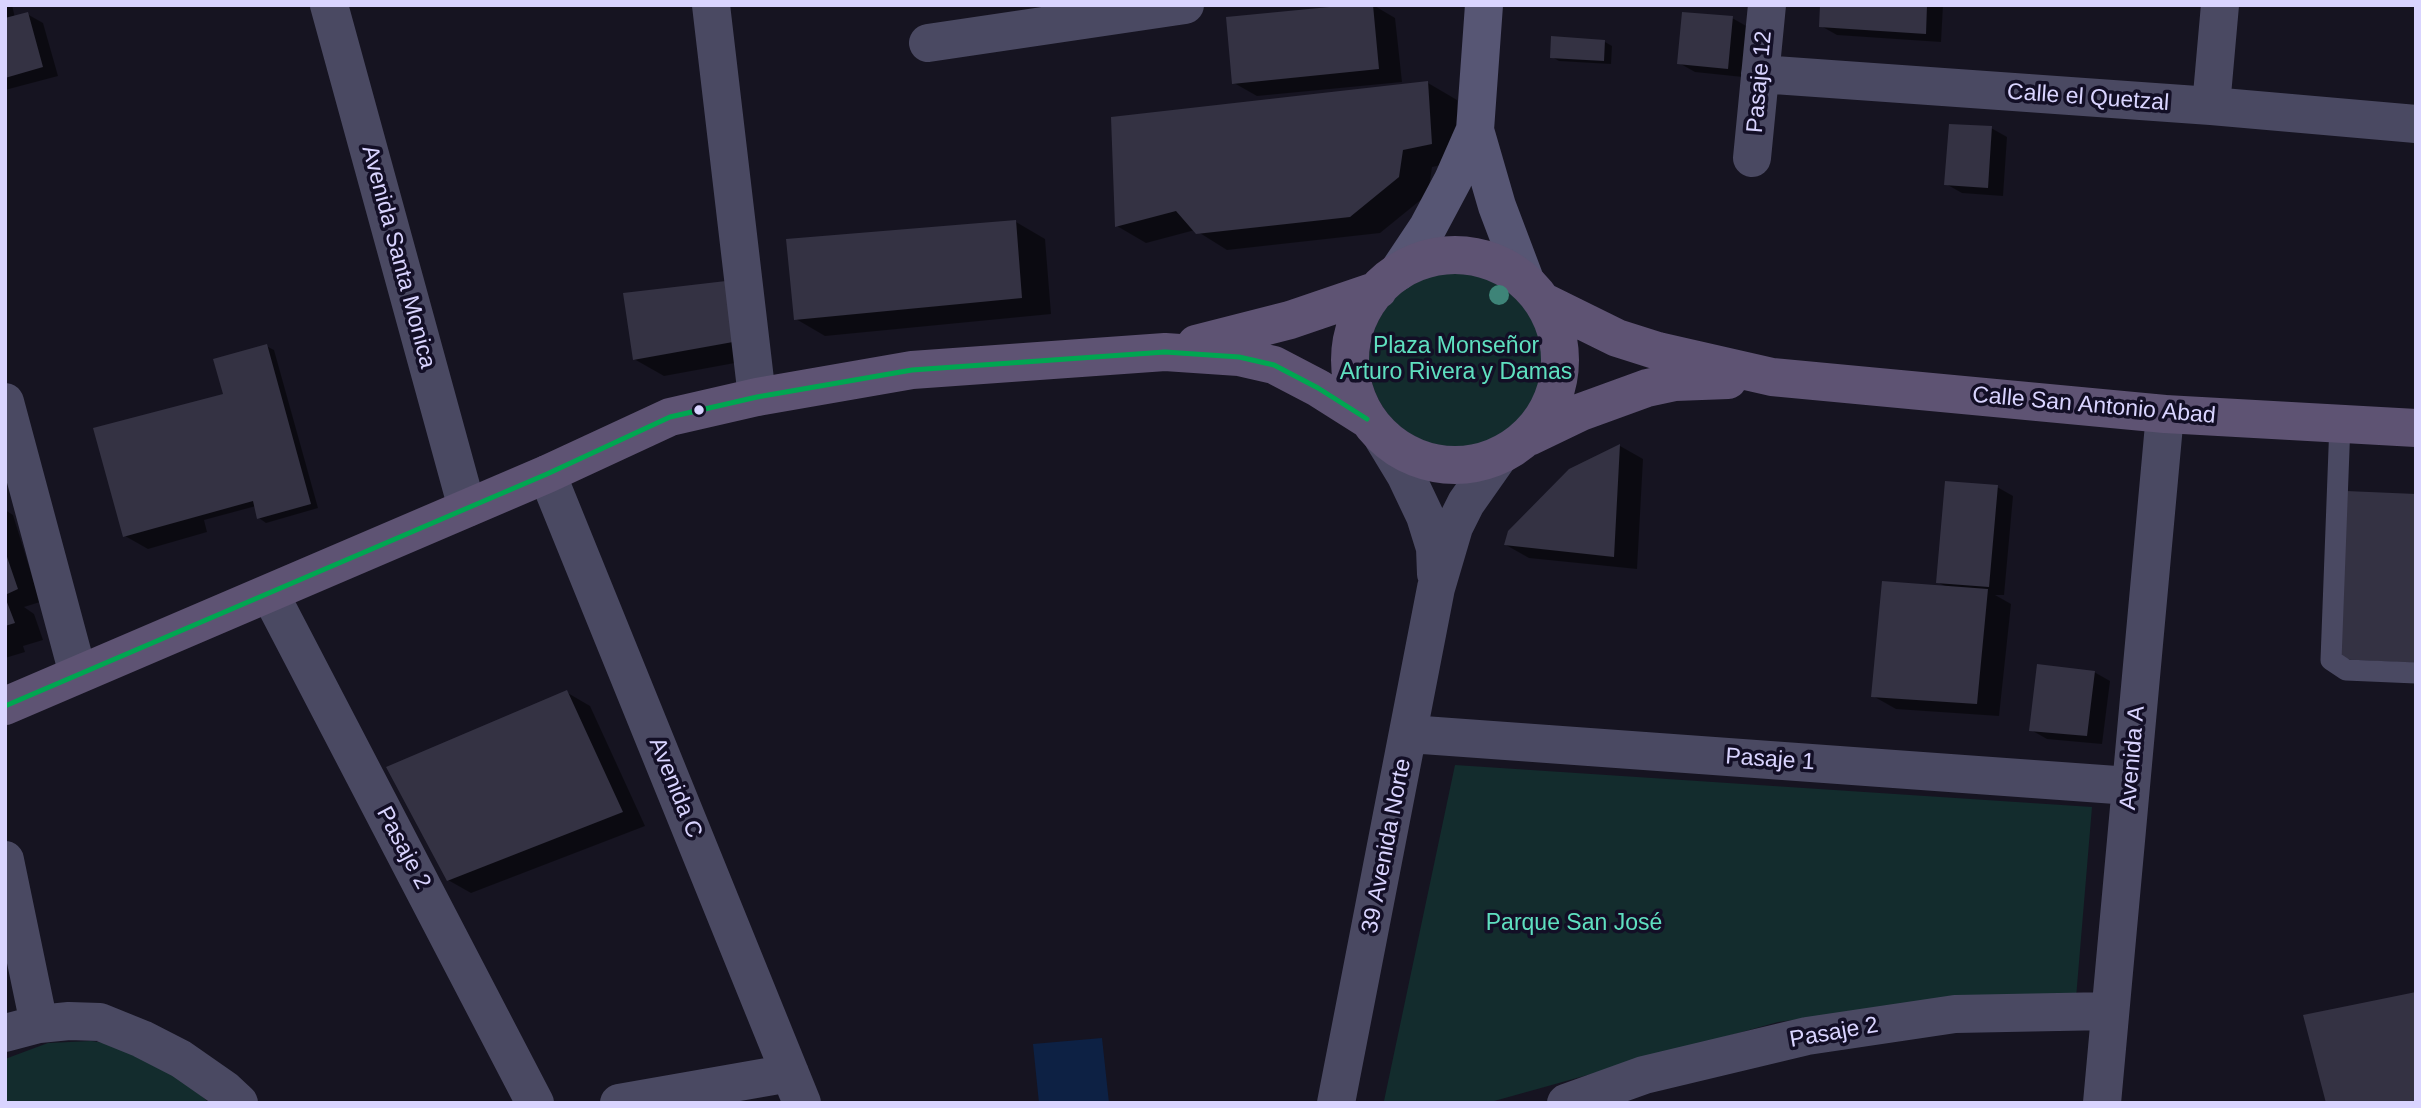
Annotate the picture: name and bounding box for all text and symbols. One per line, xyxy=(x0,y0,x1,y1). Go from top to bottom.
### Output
street label: Pasaje 12 xyxy=(1742,30,1778,134)
street label: Calle el Quetzal xyxy=(2006,79,2170,117)
street label: Avenida Santa Monica xyxy=(355,142,441,372)
park label: Plaza Monseñor Arturo Rivera y Damas xyxy=(1340,333,1572,387)
street label: Calle San Antonio Abad xyxy=(1971,382,2217,430)
unlabelled marker xyxy=(692,403,706,417)
street label: Avenida A xyxy=(2115,705,2151,811)
street label: Avenida C xyxy=(642,734,708,842)
street label: Pasaje 1 xyxy=(1724,743,1816,777)
street label: 39 Avenida Norte xyxy=(1357,756,1417,936)
street label: Pasaje 2 xyxy=(370,802,436,894)
park label: Parque San José xyxy=(1486,910,1662,938)
street label: Pasaje 2 xyxy=(1788,1012,1880,1054)

